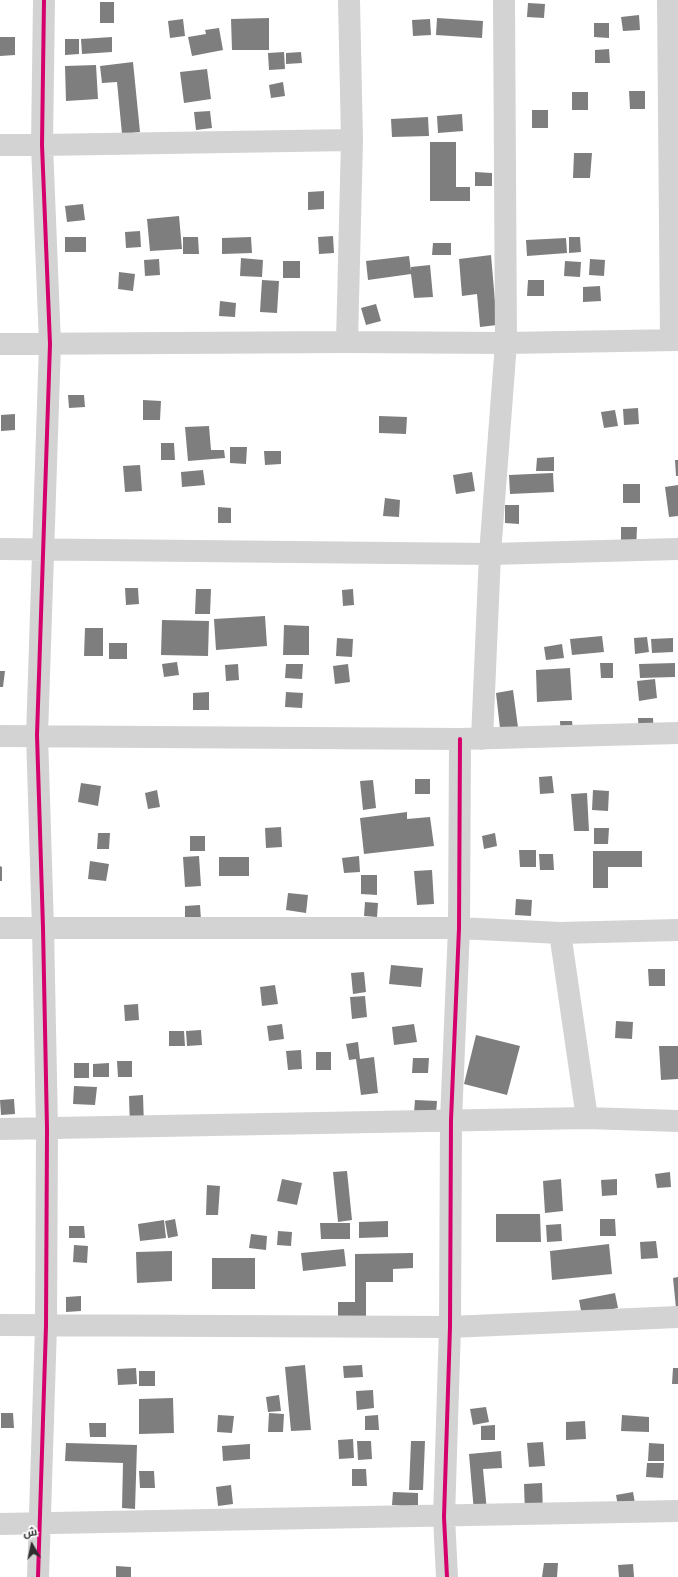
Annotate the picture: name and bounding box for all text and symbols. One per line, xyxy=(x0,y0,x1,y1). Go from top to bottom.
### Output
text: ش xyxy=(22,1524,38,1541)
north arrow xyxy=(12,1525,52,1565)

